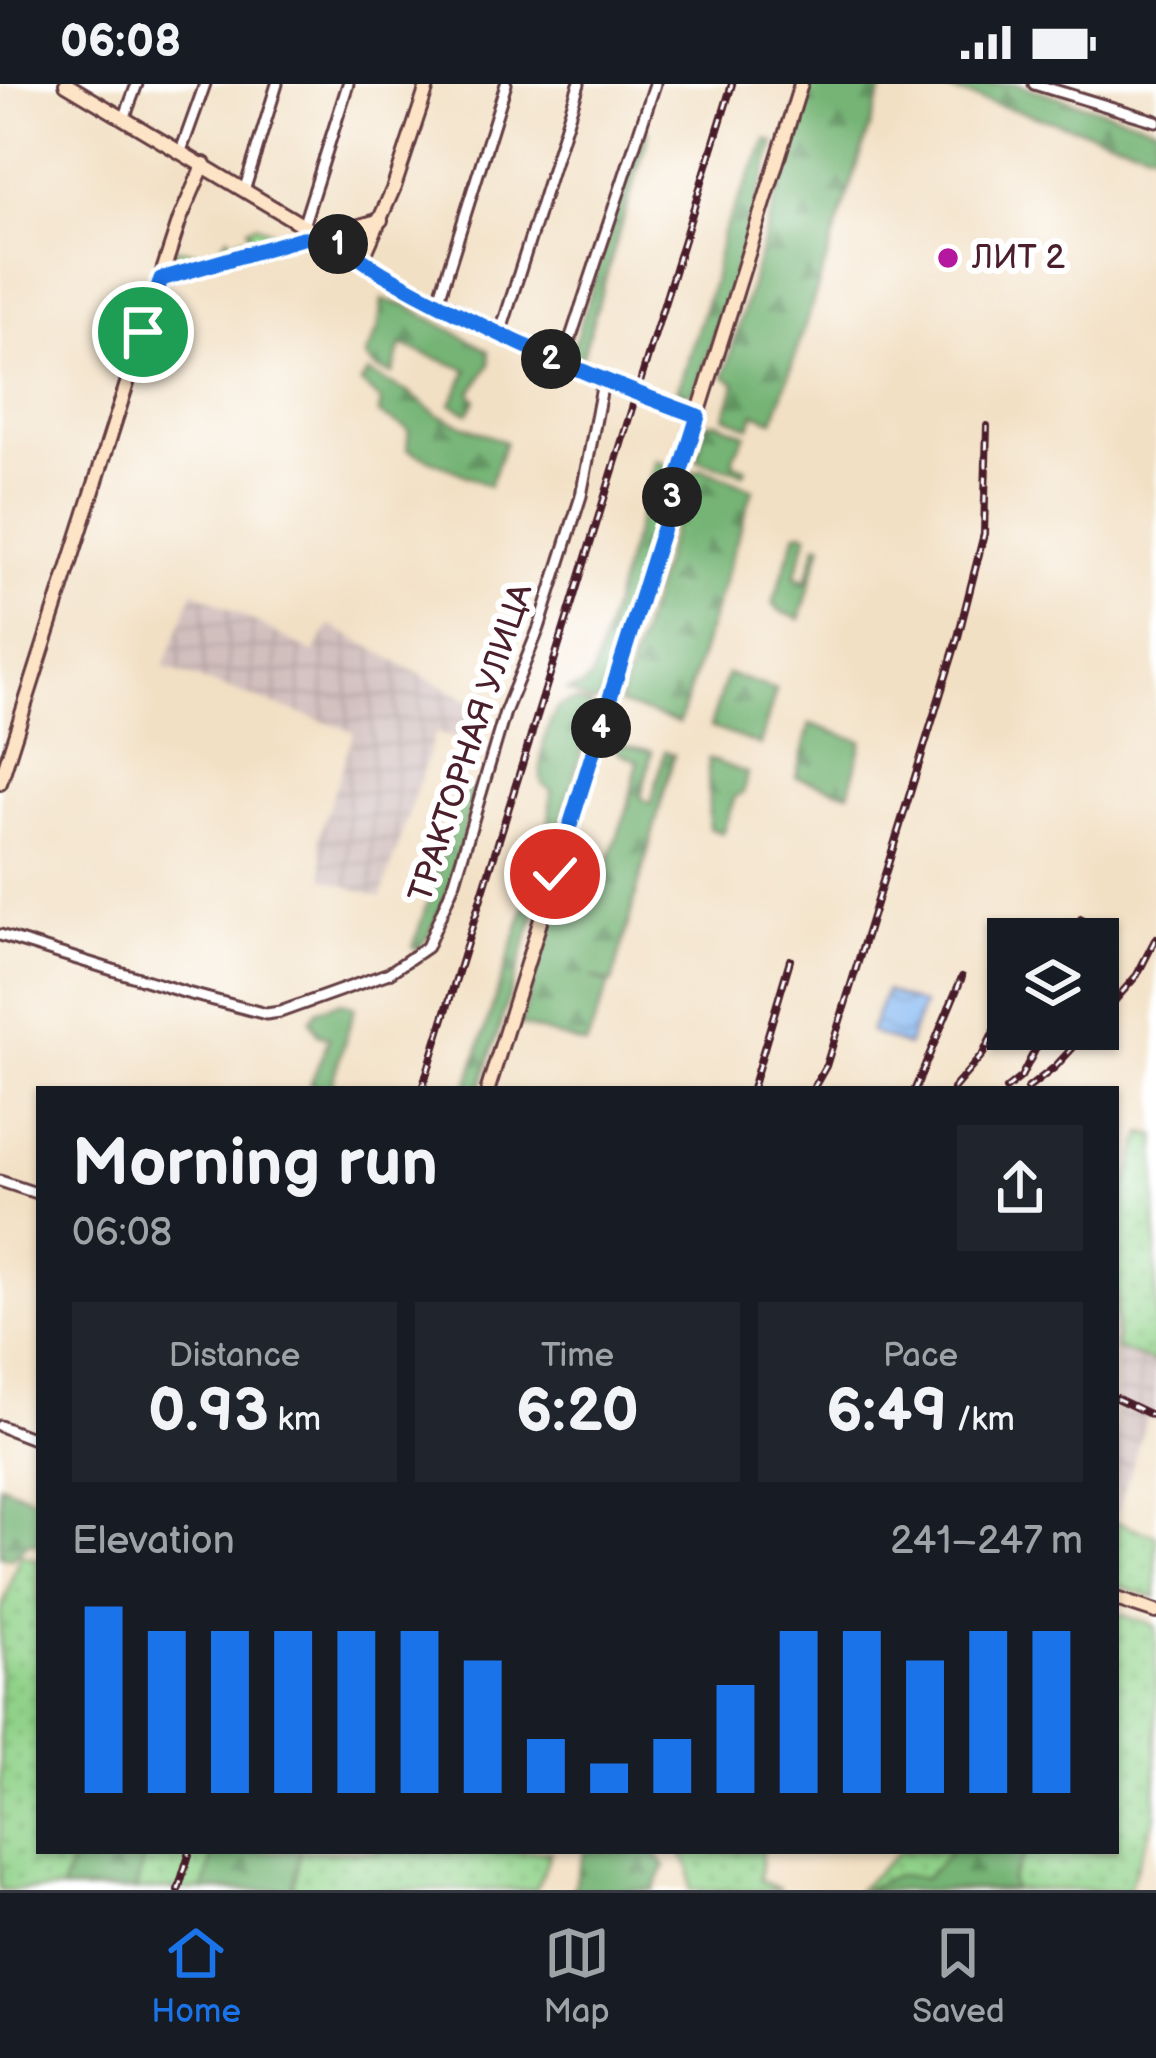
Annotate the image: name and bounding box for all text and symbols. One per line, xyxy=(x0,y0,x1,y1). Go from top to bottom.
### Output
text: 06:08 xyxy=(60,15,181,70)
pin: 1 xyxy=(308,214,368,274)
text: 1 xyxy=(331,224,345,264)
place label: ЛИТ 2 xyxy=(971,238,1065,278)
marker: ЛИТ 2 xyxy=(935,245,961,271)
pin xyxy=(92,281,194,383)
icon: arrive xyxy=(110,299,176,365)
pin: 2 xyxy=(521,329,581,389)
text: 2 xyxy=(541,339,561,379)
pin: 3 xyxy=(642,467,702,527)
text: 3 xyxy=(662,477,682,517)
street label: ТРАКТОРНАЯ УЛИЦА xyxy=(401,578,542,907)
pin: 4 xyxy=(571,698,631,758)
text: 4 xyxy=(591,708,611,748)
pin xyxy=(504,823,606,925)
icon: check xyxy=(522,841,588,907)
map controls xyxy=(987,918,1119,1050)
button: layers xyxy=(987,918,1119,1050)
text: Morning run xyxy=(72,1125,438,1204)
button: share xyxy=(957,1125,1083,1251)
text: 06:08 xyxy=(72,1210,172,1257)
text: Distance xyxy=(169,1336,300,1376)
text: Time xyxy=(541,1336,614,1376)
text: Pace xyxy=(883,1336,958,1376)
text: 0.93 xyxy=(148,1376,269,1448)
text: 6:20 xyxy=(516,1376,639,1448)
text: 6:49 xyxy=(826,1376,947,1448)
text: km xyxy=(269,1400,321,1440)
text: /km xyxy=(947,1400,1015,1440)
text: Elevation xyxy=(72,1518,235,1565)
text: 241–247 m xyxy=(890,1518,1083,1565)
tab: Home xyxy=(151,1920,241,2032)
tab: Map xyxy=(543,1920,610,2032)
tab: Saved xyxy=(912,1920,1005,2032)

